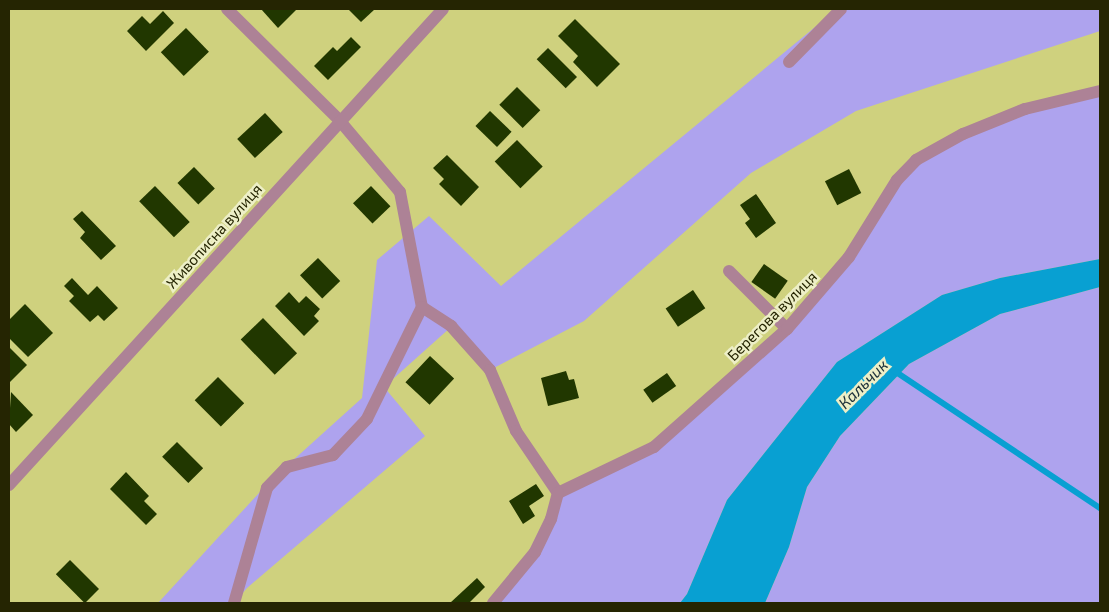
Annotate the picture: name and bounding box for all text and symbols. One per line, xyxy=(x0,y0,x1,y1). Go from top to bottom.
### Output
street label: Живописна вулиця xyxy=(162,180,266,292)
street label: Берегова вулиця xyxy=(723,267,821,365)
water label: Кальчик xyxy=(834,355,892,413)

